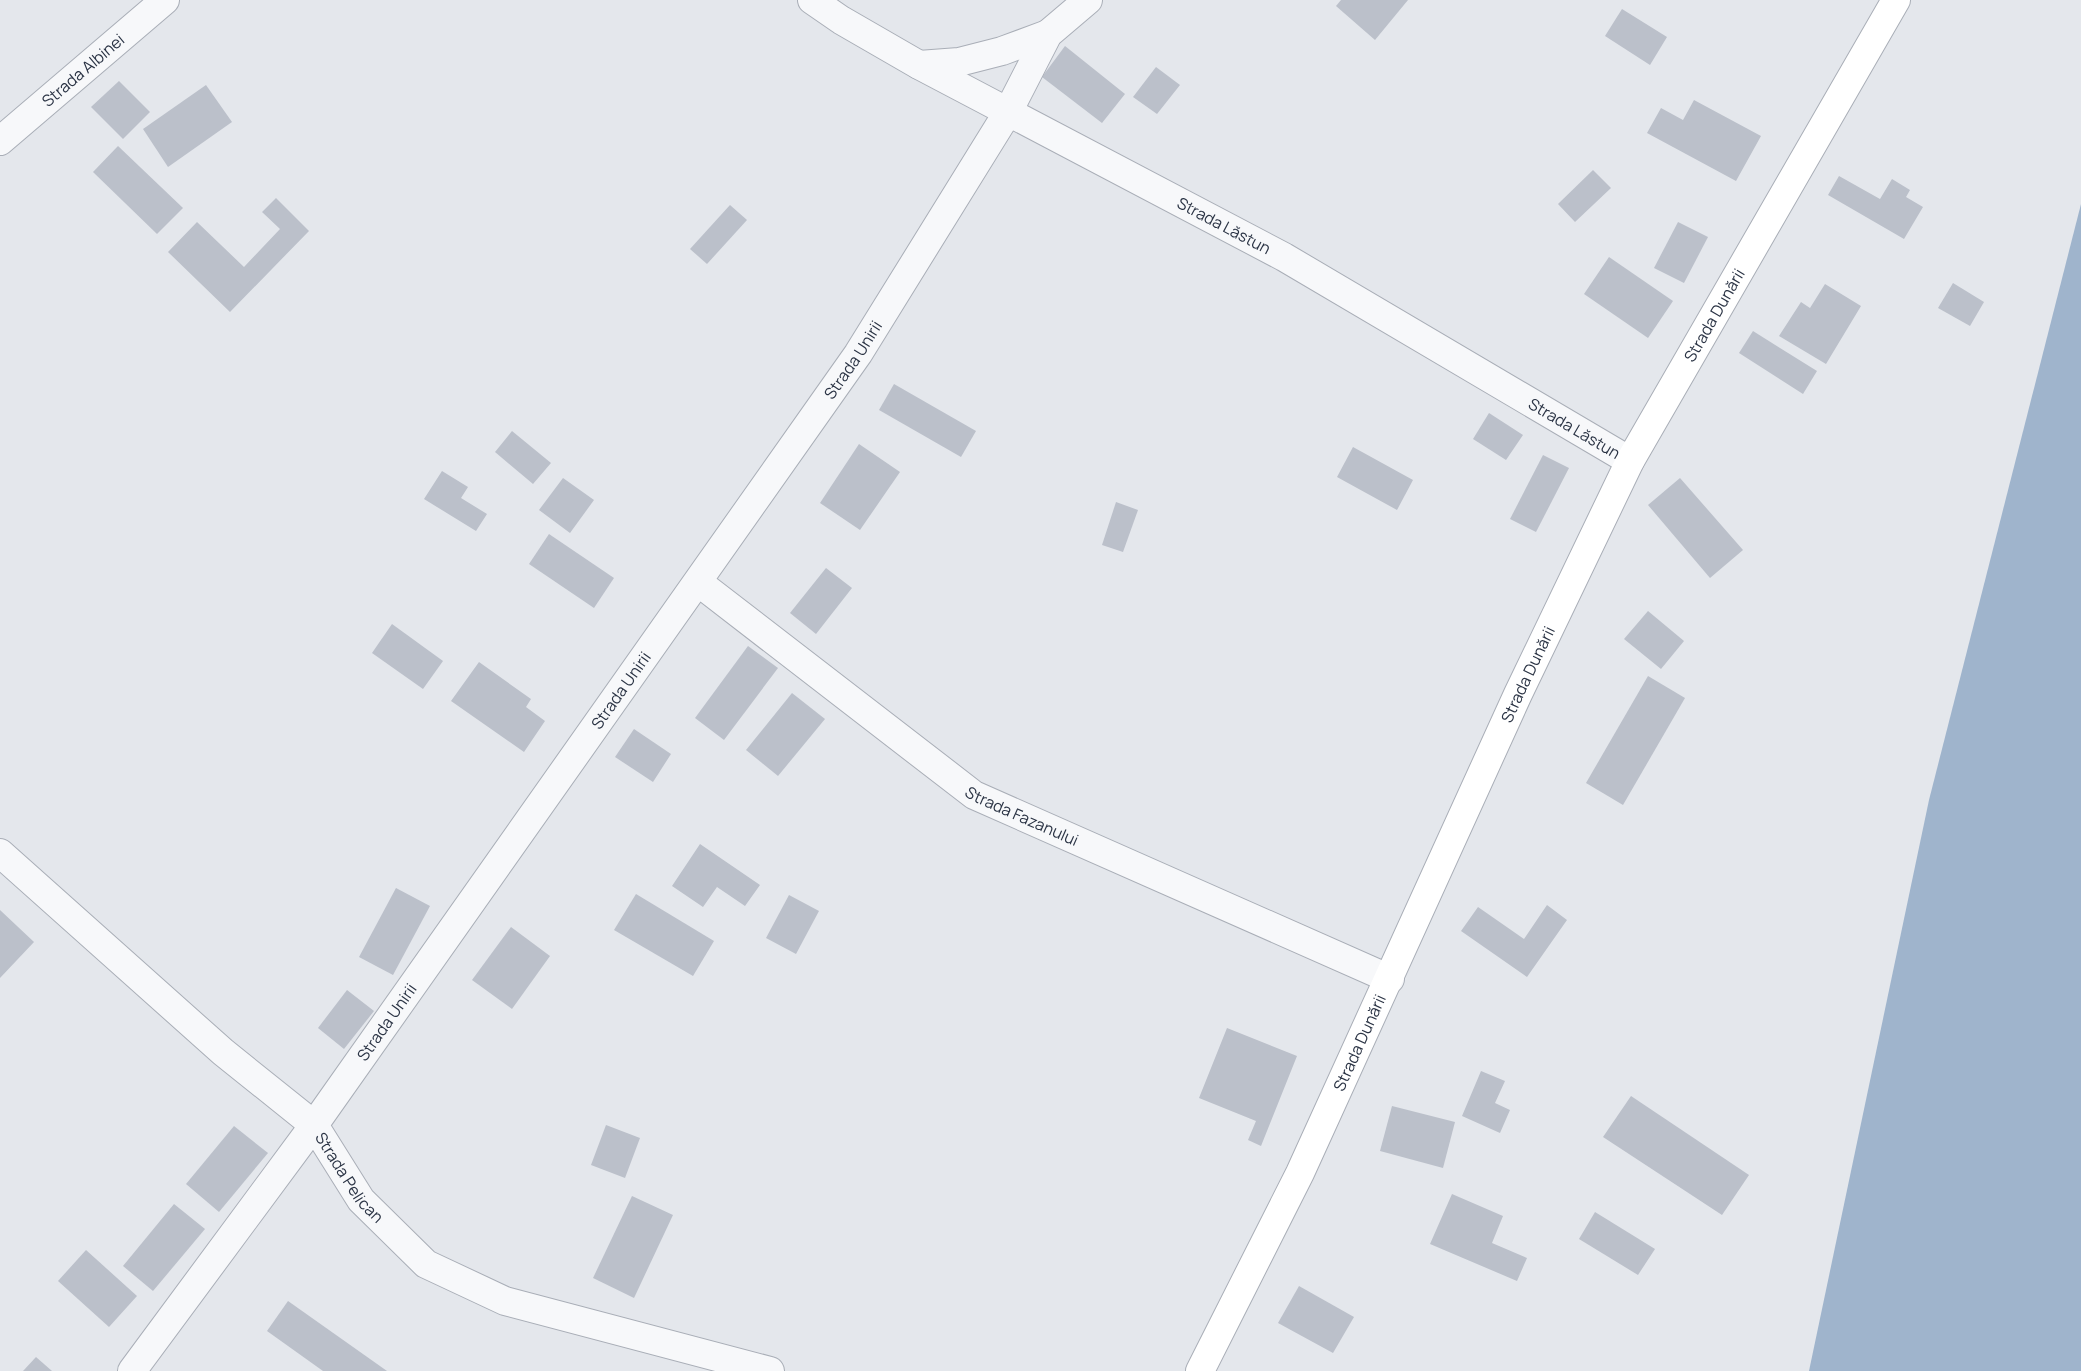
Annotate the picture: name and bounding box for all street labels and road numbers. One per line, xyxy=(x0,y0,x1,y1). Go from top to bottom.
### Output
street label: Strada Albinei xyxy=(37,29,129,112)
street label: Strada Lăstun xyxy=(1173,192,1275,259)
street label: Strada Dunării xyxy=(1679,265,1750,366)
street label: Strada Unirii xyxy=(819,316,887,403)
street label: Strada Lăstun xyxy=(1525,393,1625,464)
street label: Strada Dunării xyxy=(1495,623,1560,726)
street label: Strada Unirii xyxy=(586,647,656,733)
street label: Strada Fazanului xyxy=(961,781,1082,851)
street label: Strada Unirii xyxy=(352,979,422,1065)
street label: Strada Dunării xyxy=(1328,991,1391,1095)
street label: Strada Pelican xyxy=(310,1128,389,1227)

